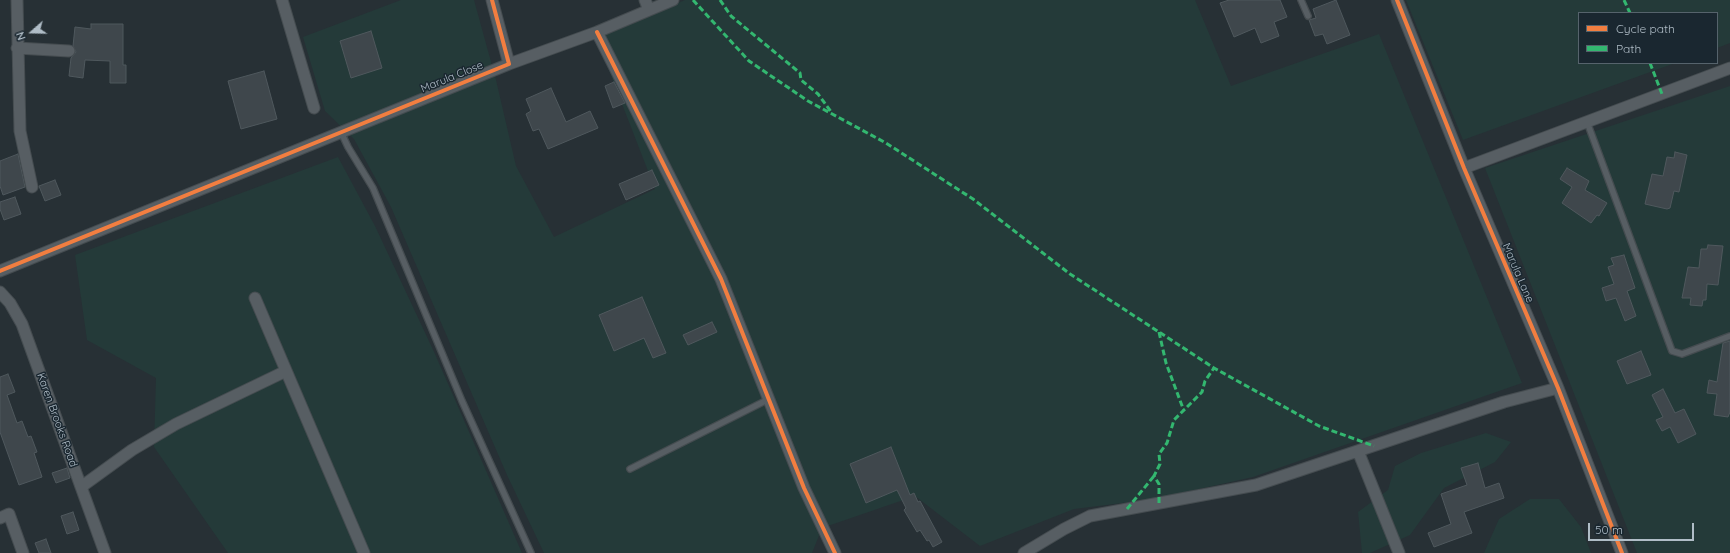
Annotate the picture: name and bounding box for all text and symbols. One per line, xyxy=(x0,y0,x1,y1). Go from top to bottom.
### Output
north arrow xyxy=(12,12,52,52)
legend xyxy=(1578,12,1718,64)
text: Cycle path xyxy=(1616,21,1675,36)
text: N xyxy=(13,30,29,42)
text: Path xyxy=(1616,41,1641,56)
street label: Marula Close xyxy=(419,59,485,95)
street label: Marula Lane xyxy=(1500,241,1536,305)
street label: Karen Brooks Road xyxy=(34,371,80,469)
scale bar xyxy=(1590,515,1696,541)
text: 50 m xyxy=(1595,522,1623,537)

